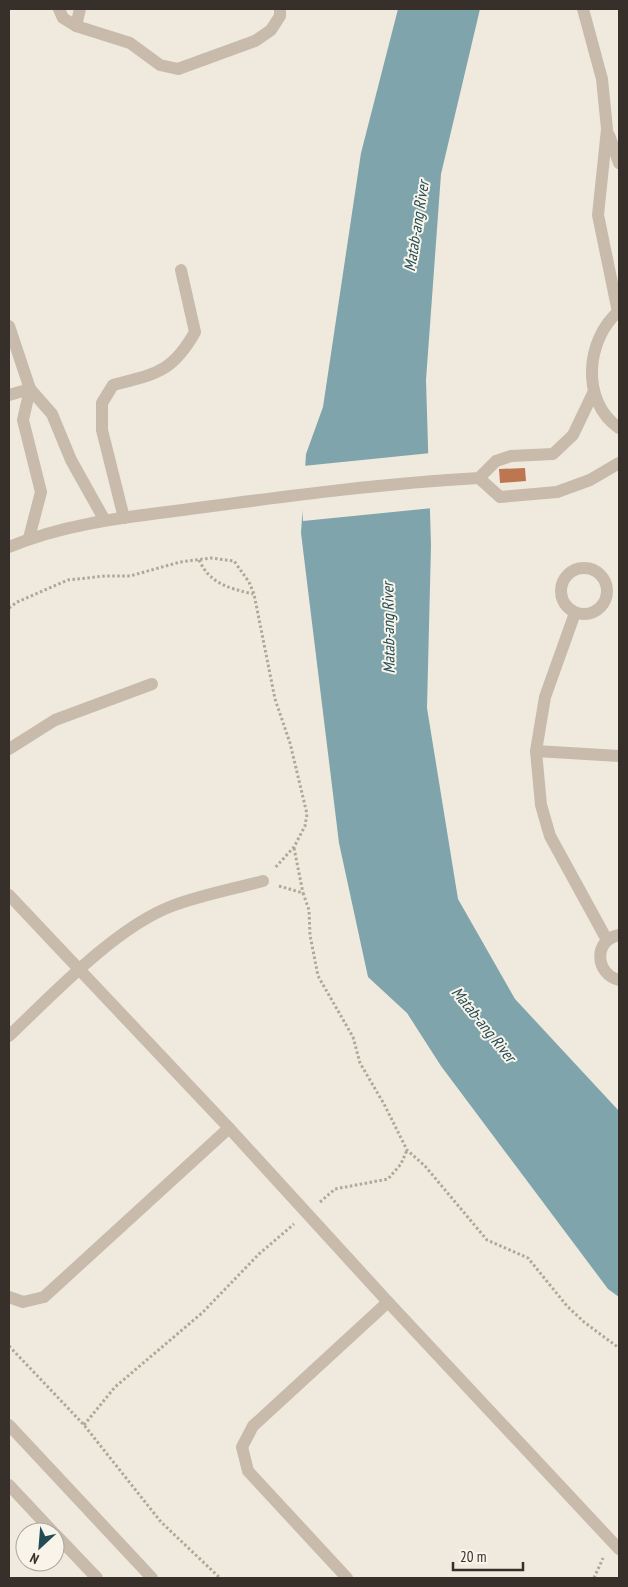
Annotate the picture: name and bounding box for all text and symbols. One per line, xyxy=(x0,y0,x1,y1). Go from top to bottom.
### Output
water label: Matab-ang River xyxy=(399,177,433,273)
water label: Matab-ang River xyxy=(377,580,399,674)
water label: Matab-ang River xyxy=(448,982,522,1068)
north arrow xyxy=(15,1522,65,1572)
scale bar xyxy=(453,1540,523,1572)
text: 20 m xyxy=(460,1547,486,1566)
text: N xyxy=(27,1549,42,1568)

